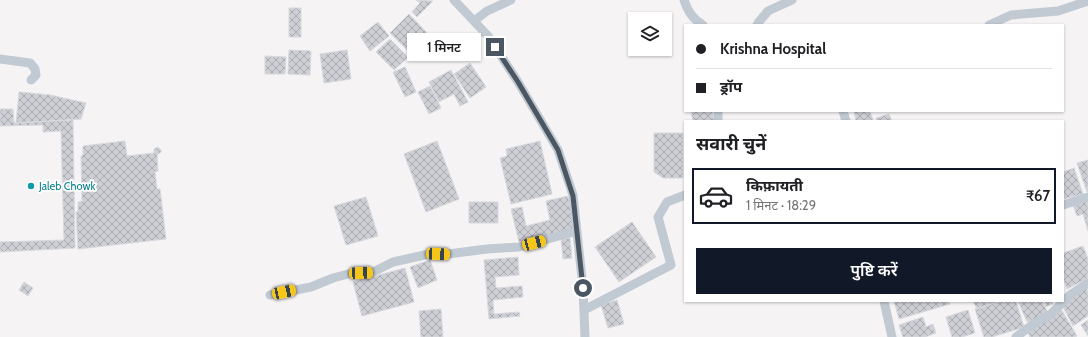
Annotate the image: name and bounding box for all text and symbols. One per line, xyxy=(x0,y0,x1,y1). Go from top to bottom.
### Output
map controls xyxy=(628,12,672,56)
button: layers xyxy=(628,12,672,56)
callout: 1 मिनट xyxy=(407,33,481,61)
route end xyxy=(486,38,504,56)
text: 1 मिनट xyxy=(427,39,461,55)
text: Krishna Hospital xyxy=(720,40,826,58)
text: ड्रॉप xyxy=(720,78,742,96)
text: सवारी चुनें xyxy=(696,133,766,155)
text: किफ़ायती xyxy=(746,177,803,195)
icon: car xyxy=(698,178,734,214)
place label: Jaleb Chowk xyxy=(38,179,95,193)
marker: Jaleb Chowk xyxy=(26,181,36,191)
text: ₹67 xyxy=(1026,187,1050,205)
text: 1 मिनट · 18:29 xyxy=(746,197,816,213)
car xyxy=(521,234,547,252)
car xyxy=(426,248,450,260)
button: पुष्टि करें xyxy=(696,248,1052,294)
car xyxy=(349,267,373,279)
route start xyxy=(574,279,592,297)
car xyxy=(271,284,297,300)

